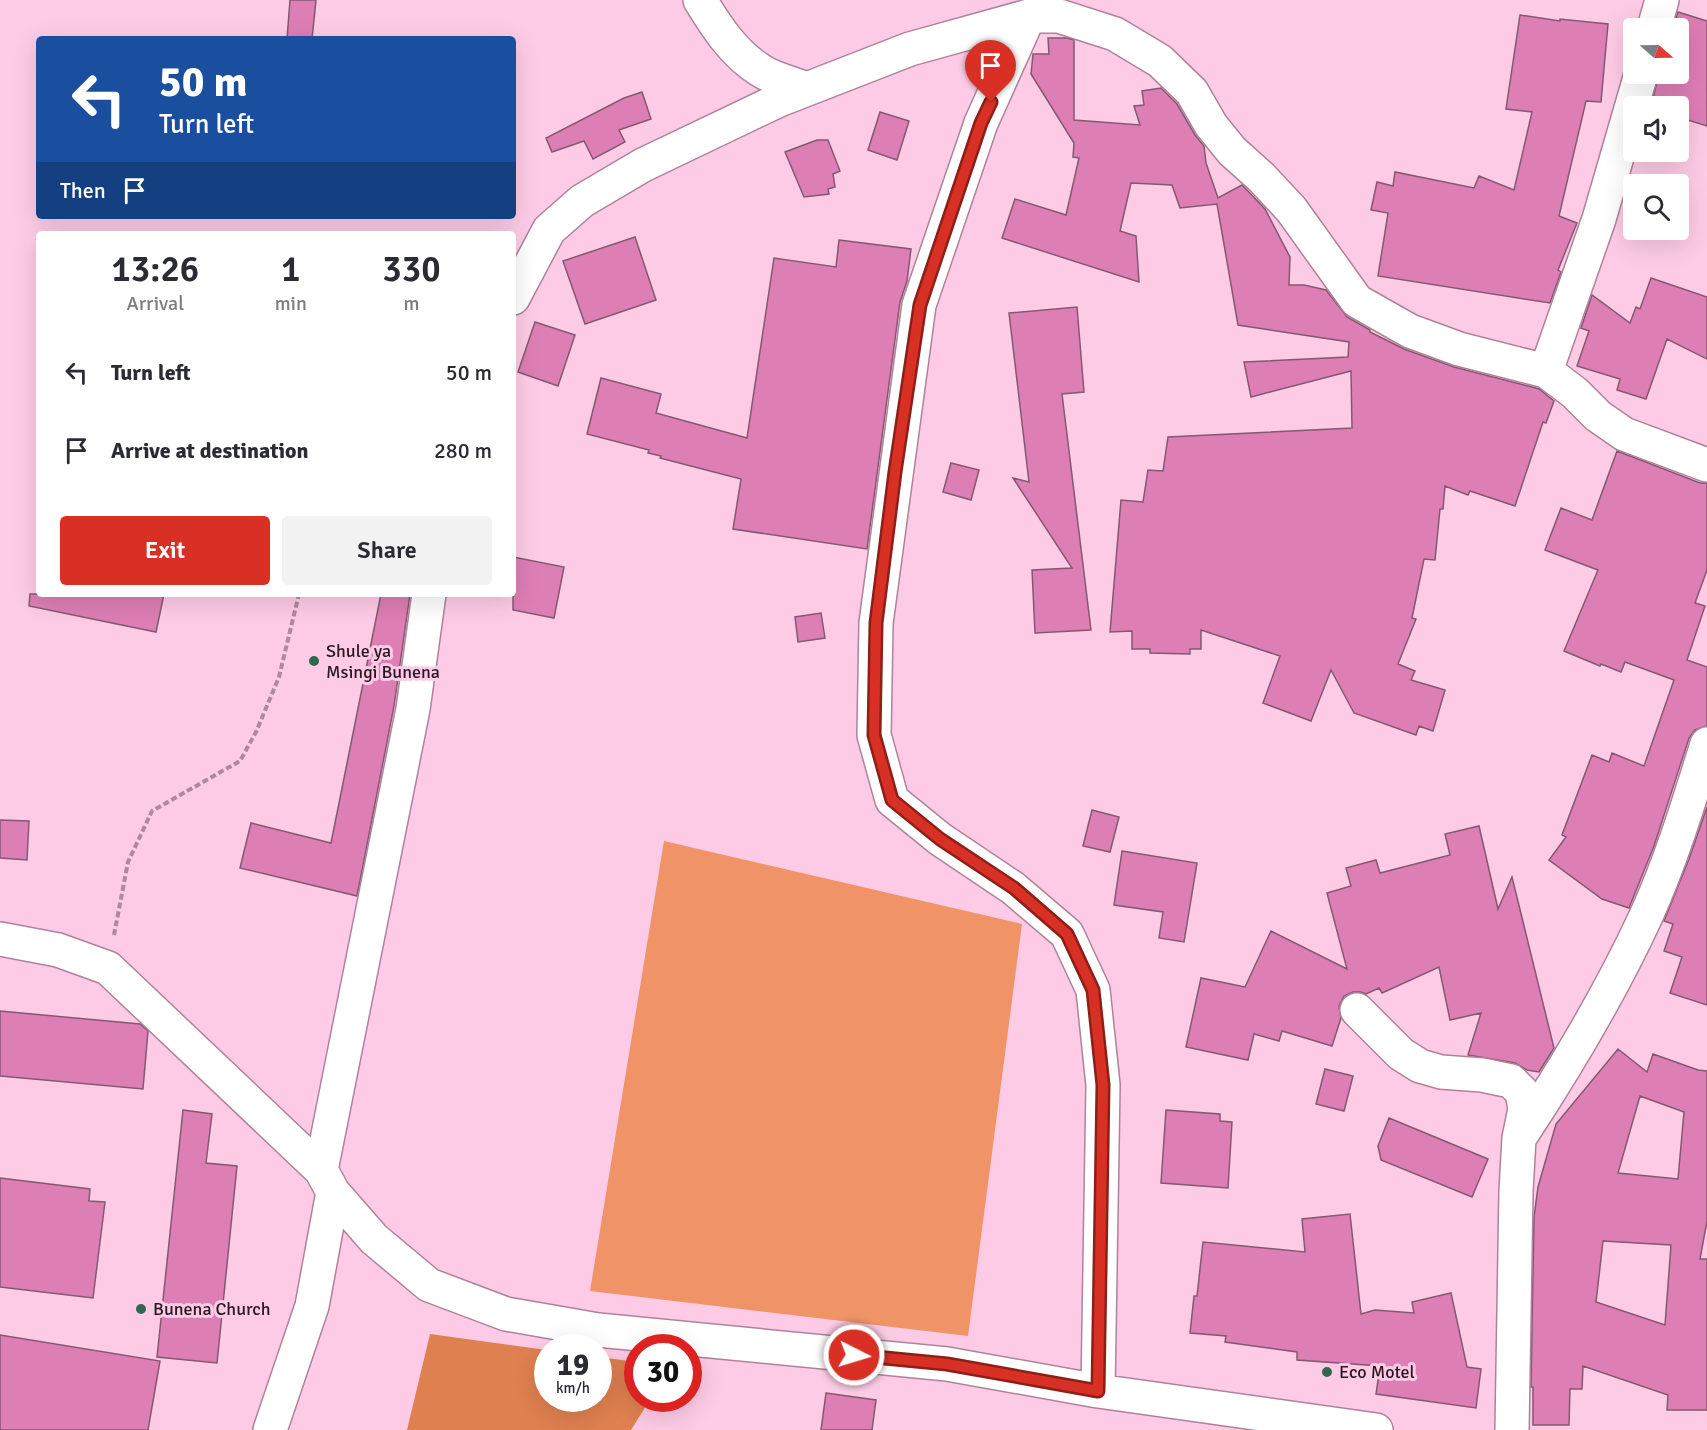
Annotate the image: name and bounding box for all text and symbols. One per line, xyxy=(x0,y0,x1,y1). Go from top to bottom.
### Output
north arrow xyxy=(1623,18,1689,84)
map controls xyxy=(1623,18,1689,240)
pin xyxy=(965,40,1016,102)
icon: arrive xyxy=(974,49,1007,82)
text: 50 m xyxy=(159,57,248,108)
icon: left xyxy=(60,60,138,138)
button: sound xyxy=(1623,96,1689,162)
text: Turn left xyxy=(159,108,254,141)
icon: arrive xyxy=(118,174,151,207)
button: search xyxy=(1623,174,1689,240)
text: Then xyxy=(60,177,106,204)
text: 13:26 xyxy=(111,247,199,292)
text: 1 xyxy=(281,247,301,292)
text: 330 xyxy=(382,247,441,292)
text: Arrival xyxy=(127,291,184,316)
text: min xyxy=(275,291,307,316)
text: m xyxy=(403,291,419,316)
icon: left xyxy=(60,356,93,389)
text: Turn left xyxy=(111,359,191,386)
text: 50 m xyxy=(446,359,492,386)
icon: arrive xyxy=(60,434,93,467)
text: Arrive at destination xyxy=(111,437,308,464)
text: 280 m xyxy=(434,437,492,464)
button: Exit xyxy=(60,516,270,585)
button: Share xyxy=(282,516,492,585)
place label: Shule ya Msingi Bunena xyxy=(326,640,440,683)
marker: Shule ya Msingi Bunena xyxy=(307,654,321,668)
place label: Bunena Church xyxy=(153,1298,271,1320)
marker: Bunena Church xyxy=(134,1302,148,1316)
position arrow xyxy=(822,1323,886,1387)
speed limit sign: 30 xyxy=(624,1334,702,1412)
text: 19 xyxy=(557,1347,589,1384)
place label: Eco Motel xyxy=(1339,1361,1415,1383)
marker: Eco Motel xyxy=(1320,1365,1334,1379)
text: km/h xyxy=(556,1379,590,1397)

